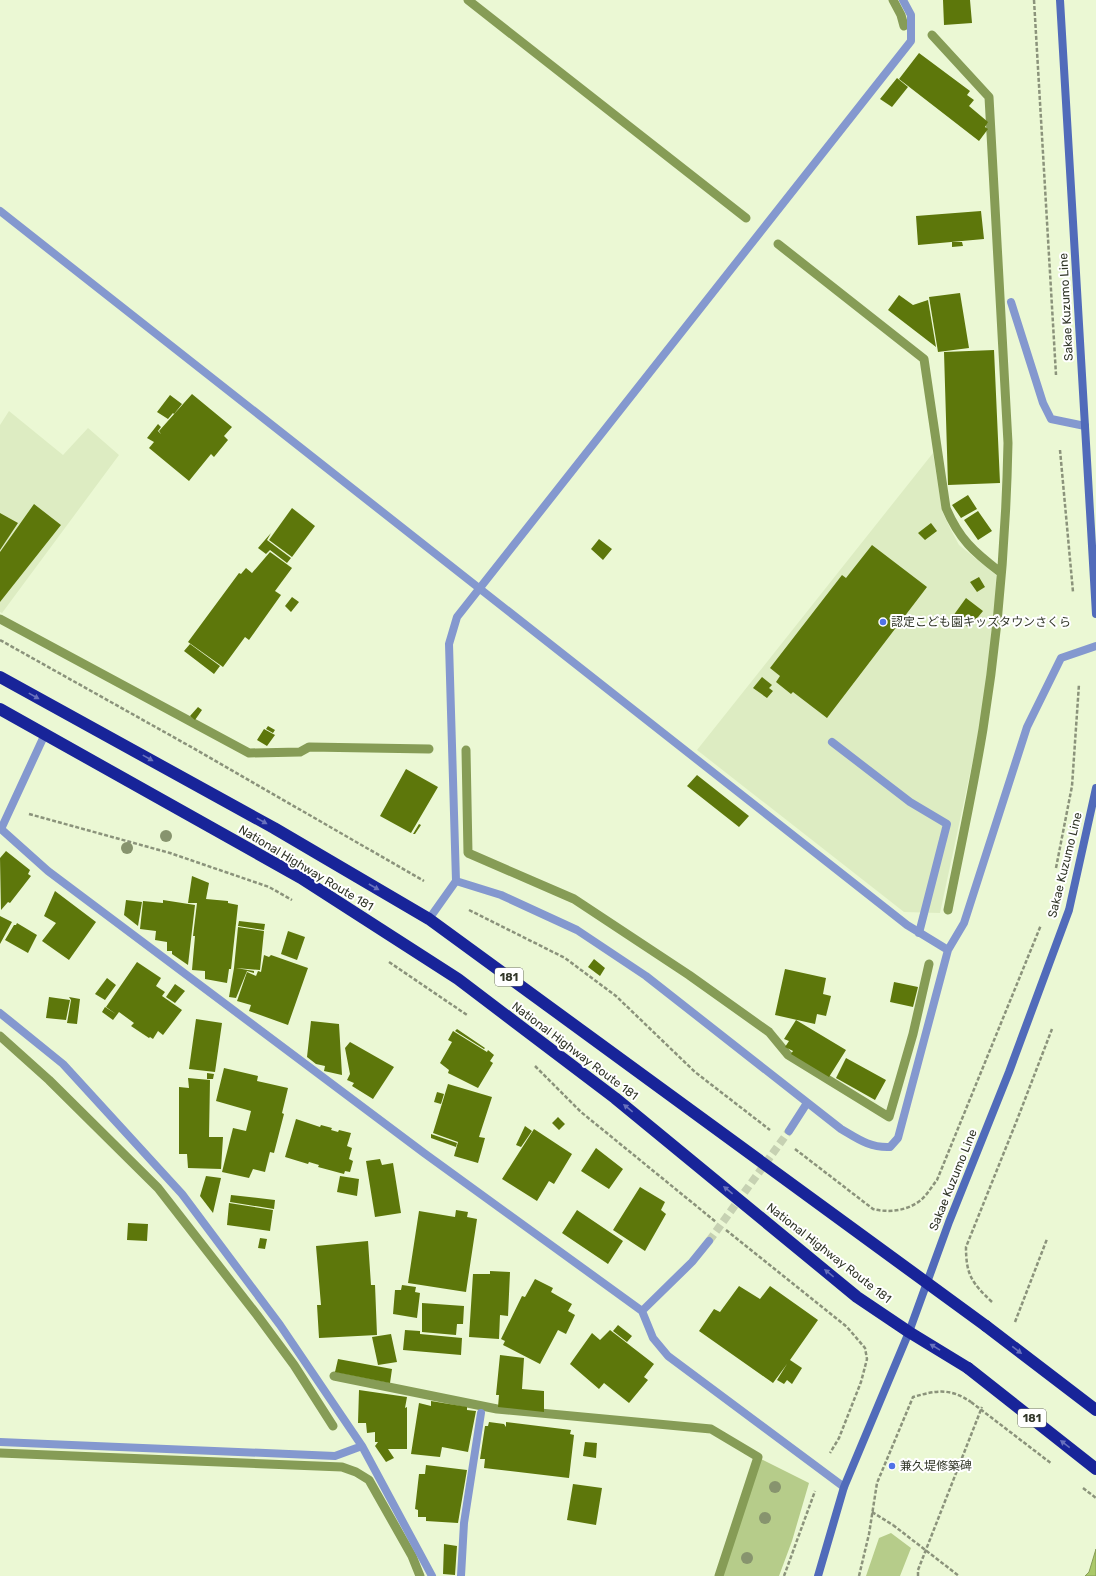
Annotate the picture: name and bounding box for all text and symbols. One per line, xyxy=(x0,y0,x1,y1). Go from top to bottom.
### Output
street label: Sakae Kuzumo Line xyxy=(1056,252,1076,361)
place label: 認定こども園キッズタウンさくら xyxy=(891,615,1071,629)
marker: 認定こども園キッズタウンさくら xyxy=(878,617,888,627)
one-way arrow xyxy=(28,692,40,699)
one-way arrow xyxy=(142,755,154,762)
street label: Sakae Kuzumo Line xyxy=(1045,811,1085,919)
one-way arrow xyxy=(256,818,268,825)
street label: National Highway Route 181 xyxy=(236,822,376,914)
one-way arrow xyxy=(368,884,380,891)
road number: 181 xyxy=(495,968,523,986)
street label: National Highway Route 181 xyxy=(509,999,641,1103)
one-way arrow xyxy=(622,1104,633,1112)
street label: Sakae Kuzumo Line xyxy=(926,1127,980,1233)
one-way arrow xyxy=(723,1186,734,1195)
street label: National Highway Route 181 xyxy=(764,1200,894,1306)
one-way arrow xyxy=(823,1269,834,1277)
one-way arrow xyxy=(929,1344,941,1351)
one-way arrow xyxy=(1012,1346,1023,1354)
road number: 181 xyxy=(1018,1409,1046,1427)
one-way arrow xyxy=(1060,1440,1071,1449)
place label: 兼久堤修築碑 xyxy=(900,1459,972,1473)
marker: 兼久堤修築碑 xyxy=(887,1461,897,1471)

